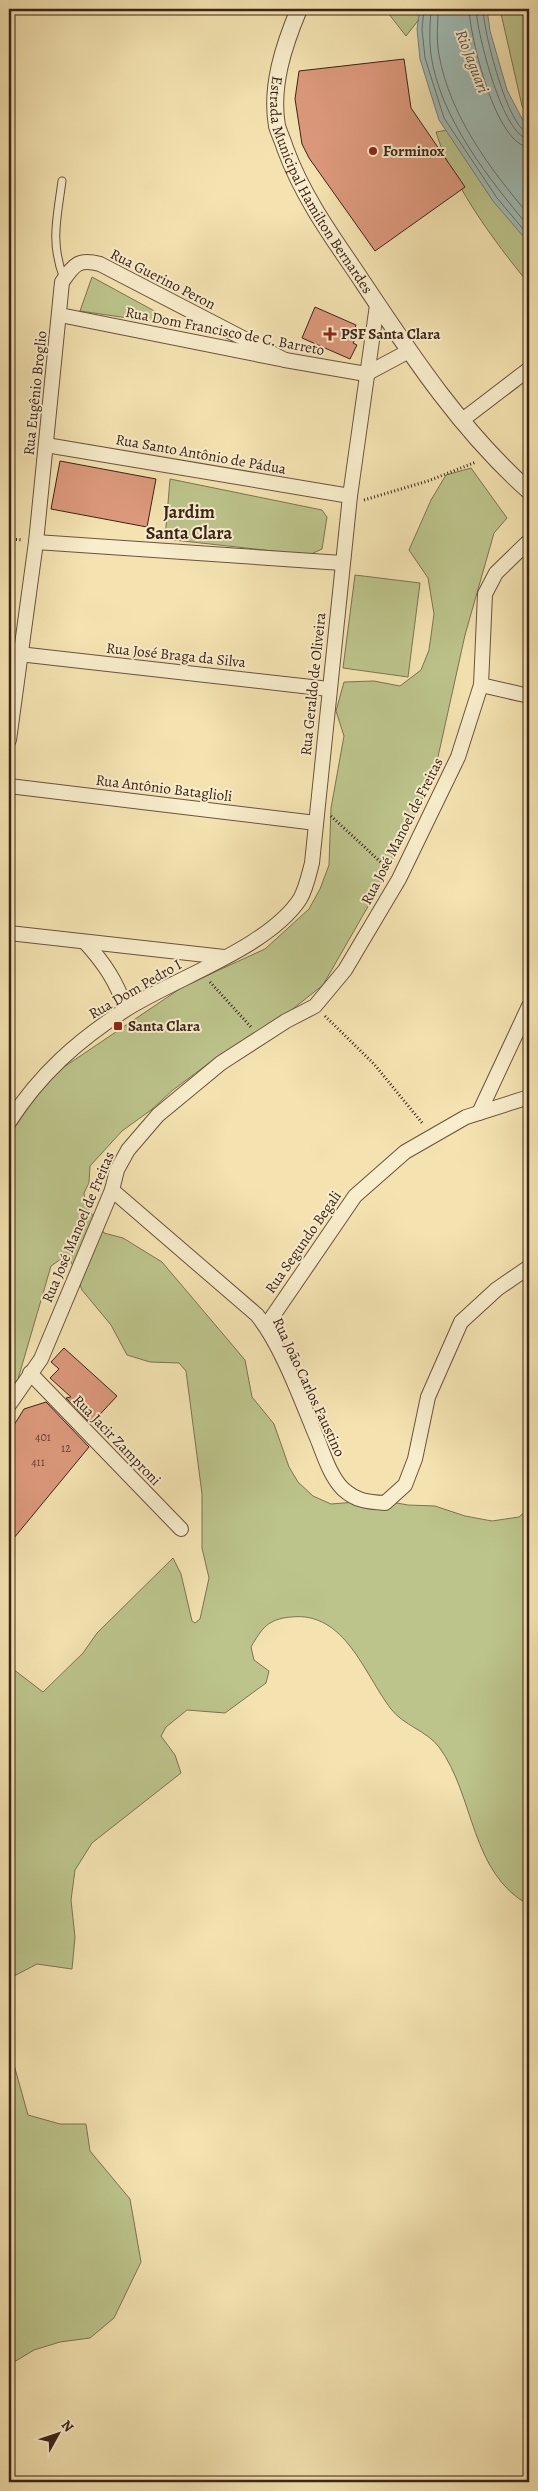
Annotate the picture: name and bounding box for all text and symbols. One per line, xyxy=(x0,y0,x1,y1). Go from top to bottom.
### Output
water label: Rio Jaguari xyxy=(450,26,494,96)
street label: Estrada Municipal Hamilton Bernardes xyxy=(265,75,378,297)
place label: Forminox xyxy=(383,141,445,161)
marker: Forminox xyxy=(367,145,379,157)
street label: Rua Guerino Peron xyxy=(107,244,219,314)
street label: Rua Dom Francisco de C. Barreto xyxy=(124,302,326,360)
place label: PSF Santa Clara xyxy=(341,324,441,344)
marker: PSF Santa Clara xyxy=(323,327,337,341)
street label: Rua Eugênio Broglio xyxy=(19,330,51,456)
street label: Rua Santo Antônio de Pádua xyxy=(114,429,288,479)
district label: Jardim Santa Clara xyxy=(146,500,233,545)
street label: Rua Geraldo de Oliveira xyxy=(296,611,330,757)
street label: Rua José Braga da Silva xyxy=(105,638,247,672)
street label: Rua José Manoel de Freitas xyxy=(356,754,448,908)
street label: Rua Antônio Bataglioli xyxy=(95,770,233,806)
street label: Rua Dom Pedro I xyxy=(85,954,185,1024)
place label: Santa Clara xyxy=(128,1016,201,1036)
marker: Santa Clara xyxy=(112,1020,124,1032)
street label: Rua José Manoel de Freitas xyxy=(37,1148,119,1306)
street label: Rua Segundo Begali xyxy=(260,1187,346,1297)
street label: Rua João Carlos Faustino xyxy=(268,1314,350,1460)
street label: Rua Jacir Zamproni xyxy=(68,1390,166,1490)
house number: 401 xyxy=(35,1429,51,1445)
house number: 12 xyxy=(61,1440,71,1456)
house number: 411 xyxy=(31,1454,45,1470)
north arrow xyxy=(32,2408,82,2458)
text: N xyxy=(57,2416,78,2436)

